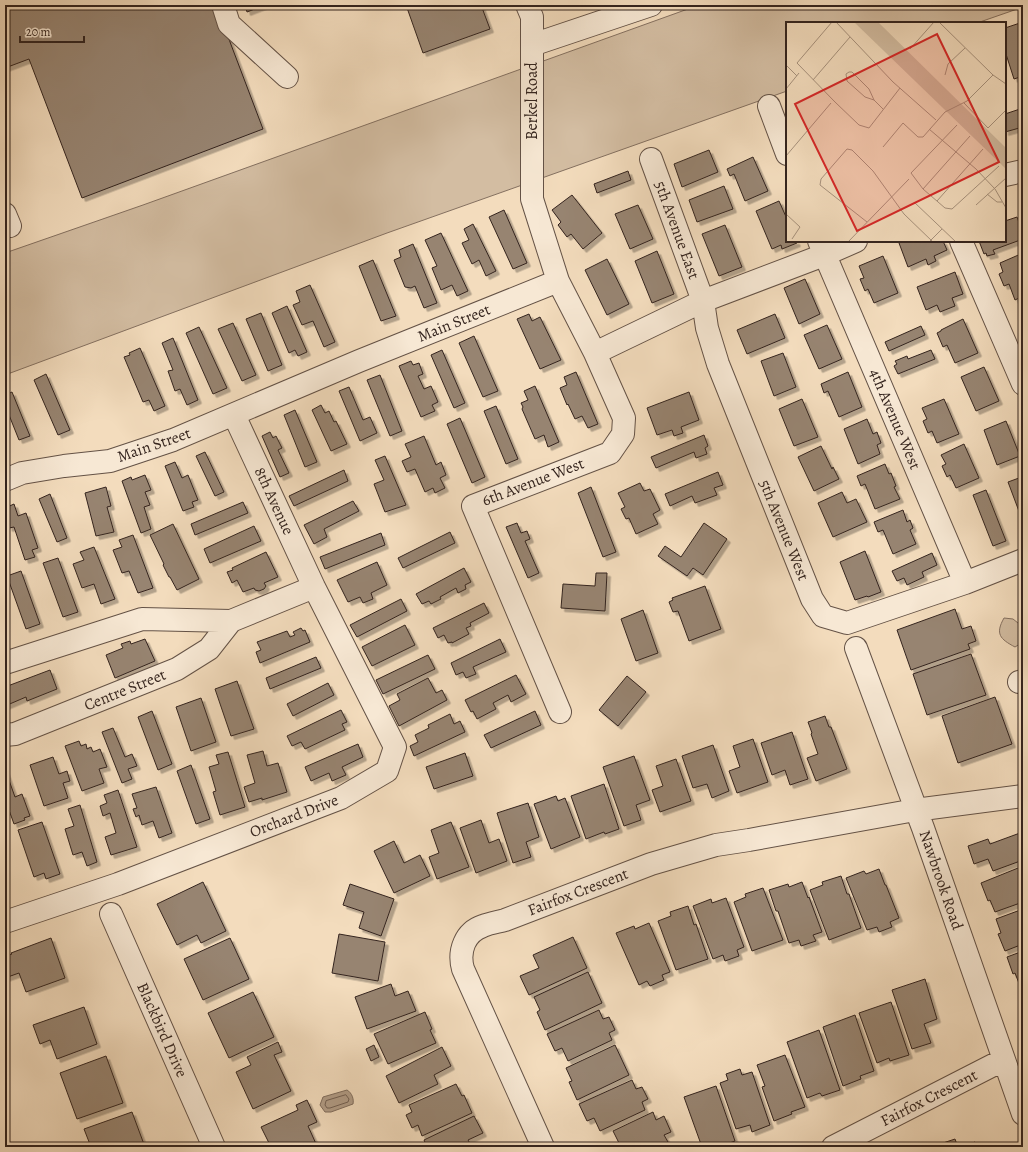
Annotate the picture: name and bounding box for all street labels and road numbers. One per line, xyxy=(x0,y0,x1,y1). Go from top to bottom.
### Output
street label: Berkel Road xyxy=(521,62,543,140)
street label: 5th Avenue East xyxy=(649,178,705,282)
street label: Main Street xyxy=(414,298,494,348)
street label: 4th Avenue West xyxy=(864,365,926,473)
street label: Main Street xyxy=(114,422,194,468)
street label: 6th Avenue West xyxy=(479,452,587,512)
street label: 8th Avenue xyxy=(249,464,299,538)
street label: 5th Avenue West xyxy=(754,476,814,584)
street label: Centre Street xyxy=(81,664,169,716)
street label: Orchard Drive xyxy=(246,789,342,843)
street label: Nawbrook Road xyxy=(914,827,968,933)
street label: Fairfox Crescent xyxy=(525,863,631,921)
street label: Blackbird Drive xyxy=(131,979,193,1081)
street label: Fairfox Crescent xyxy=(877,1064,981,1132)

